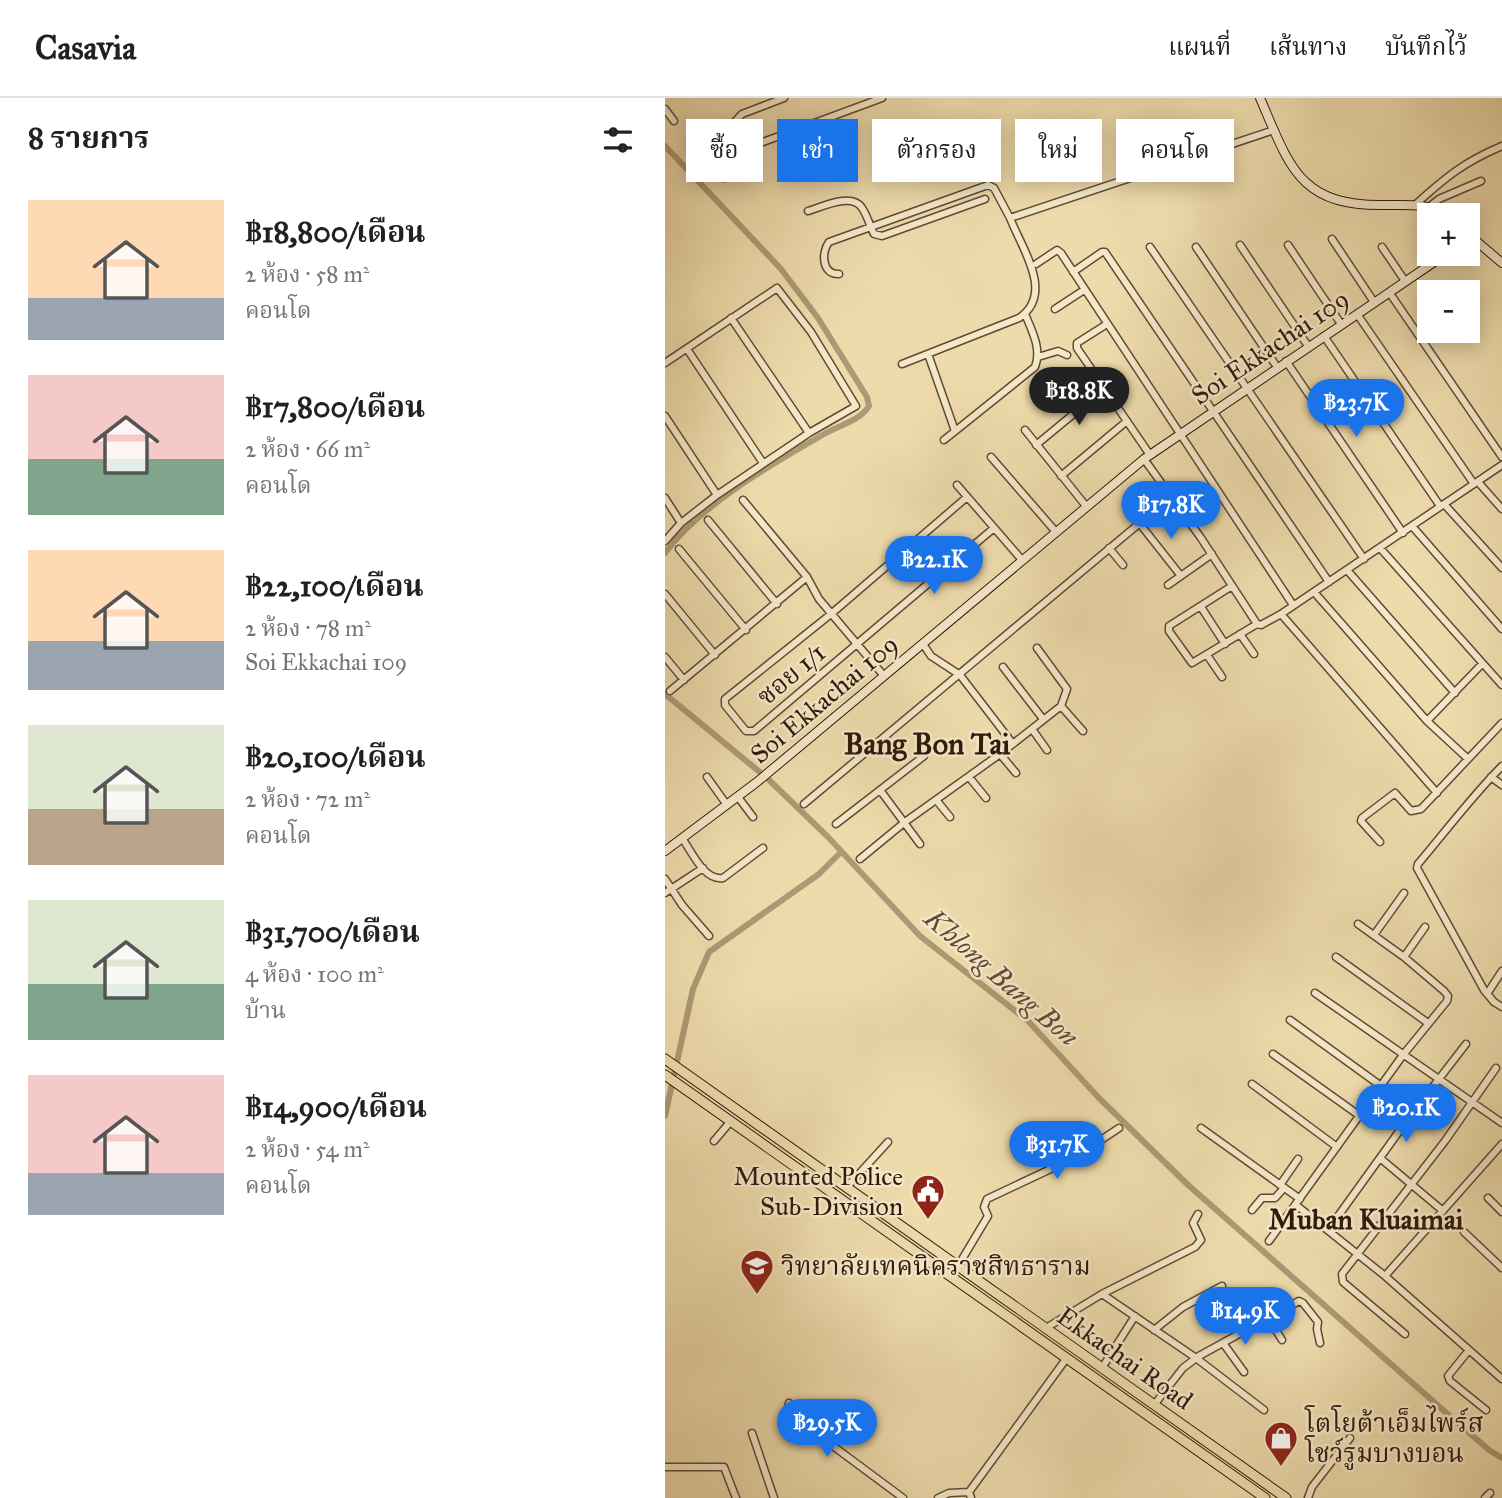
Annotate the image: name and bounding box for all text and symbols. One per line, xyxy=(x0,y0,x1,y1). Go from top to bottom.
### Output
text: Casavia xyxy=(35,28,136,68)
text: แผนที่ xyxy=(1168,32,1231,62)
text: เส้นทาง xyxy=(1269,32,1347,62)
text: บันทึกไว้ xyxy=(1385,32,1467,62)
chip: ซื้อ xyxy=(686,119,763,182)
chip: เช่า xyxy=(777,119,858,182)
chip: ตัวกรอง xyxy=(872,119,1001,182)
chip: ใหม่ xyxy=(1015,119,1102,182)
chip: คอนโด xyxy=(1116,119,1234,182)
text: 8 รายการ xyxy=(28,120,149,156)
icon: filters xyxy=(599,121,637,159)
map controls xyxy=(1417,203,1480,343)
button: + xyxy=(1417,203,1480,266)
text: ฿18,800/เดือน xyxy=(245,214,425,250)
icon: home xyxy=(84,228,168,312)
text: 2 ห้อง · 58 m² xyxy=(245,260,369,288)
button: − xyxy=(1417,280,1480,343)
street label: Soi Ekkachai 109 xyxy=(1185,283,1355,411)
text: คอนโด xyxy=(245,296,312,324)
pin: ฿18.8K xyxy=(1022,368,1136,427)
text: ฿18.8K xyxy=(1045,376,1113,404)
pin: ฿23.7K xyxy=(1299,380,1413,439)
text: ฿23.7K xyxy=(1323,388,1389,416)
text: ฿17,800/เดือน xyxy=(245,389,425,425)
icon: home xyxy=(84,403,168,487)
text: 2 ห้อง · 66 m² xyxy=(245,435,370,463)
text: คอนโด xyxy=(245,471,312,499)
pin: ฿17.8K xyxy=(1114,482,1228,541)
text: ฿17.8K xyxy=(1137,490,1205,518)
pin: ฿22.1K xyxy=(877,536,991,596)
text: ฿22.1K xyxy=(901,545,967,573)
text: ฿22,100/เดือน xyxy=(245,568,424,604)
icon: home xyxy=(84,578,168,662)
text: 2 ห้อง · 78 m² xyxy=(245,614,371,642)
street label: Soi Ekkachai 109 xyxy=(744,628,904,770)
street label: ซอย 1/1 xyxy=(750,636,832,712)
text: Soi Ekkachai 109 xyxy=(245,648,407,676)
district label: Bang Bon Tai xyxy=(844,726,1011,762)
text: ฿20,100/เดือน xyxy=(245,739,426,775)
icon: home xyxy=(84,753,168,837)
text: 2 ห้อง · 72 m² xyxy=(245,785,370,813)
text: คอนโด xyxy=(245,821,312,849)
water label: Khlong Bang Bon xyxy=(916,900,1086,1054)
text: ฿31,700/เดือน xyxy=(245,914,420,950)
icon: home xyxy=(84,928,168,1012)
text: 4 ห้อง · 100 m² xyxy=(245,960,384,988)
text: บ้าน xyxy=(245,996,286,1024)
pin: ฿20.1K xyxy=(1349,1084,1463,1144)
text: ฿14,900/เดือน xyxy=(245,1089,427,1125)
text: ฿20.1K xyxy=(1372,1093,1440,1121)
icon: home xyxy=(84,1103,168,1187)
pin: ฿31.7K xyxy=(1000,1122,1114,1181)
text: ฿31.7K xyxy=(1025,1130,1089,1158)
text: 2 ห้อง · 54 m² xyxy=(245,1135,369,1163)
place label: Mounted Police Sub-Division xyxy=(733,1160,903,1222)
text: คอนโด xyxy=(245,1171,312,1199)
public building icon: Mounted Police Sub-Division xyxy=(909,1172,947,1221)
district label: Muban Kluaimai xyxy=(1269,1202,1464,1237)
school or university icon: วิทยาลัยเทคนิคราชสิทธาราม xyxy=(738,1247,776,1296)
place label: วิทยาลัยเทคนิคราชสิทธาราม xyxy=(781,1250,1091,1282)
pin: ฿14.9K xyxy=(1188,1288,1302,1347)
text: ฿14.9K xyxy=(1211,1296,1279,1324)
street label: Ekkachai Road xyxy=(1051,1299,1199,1417)
pin: ฿29.5K xyxy=(770,1400,884,1459)
place label: โตโยต้าเอ็มไพร์ส โชว์รูมบางบอน xyxy=(1304,1405,1484,1471)
text: ฿29.5K xyxy=(793,1408,861,1436)
shop icon: โตโยต้าเอ็มไพร์ส โชว์รูมบางบอน xyxy=(1262,1419,1300,1468)

